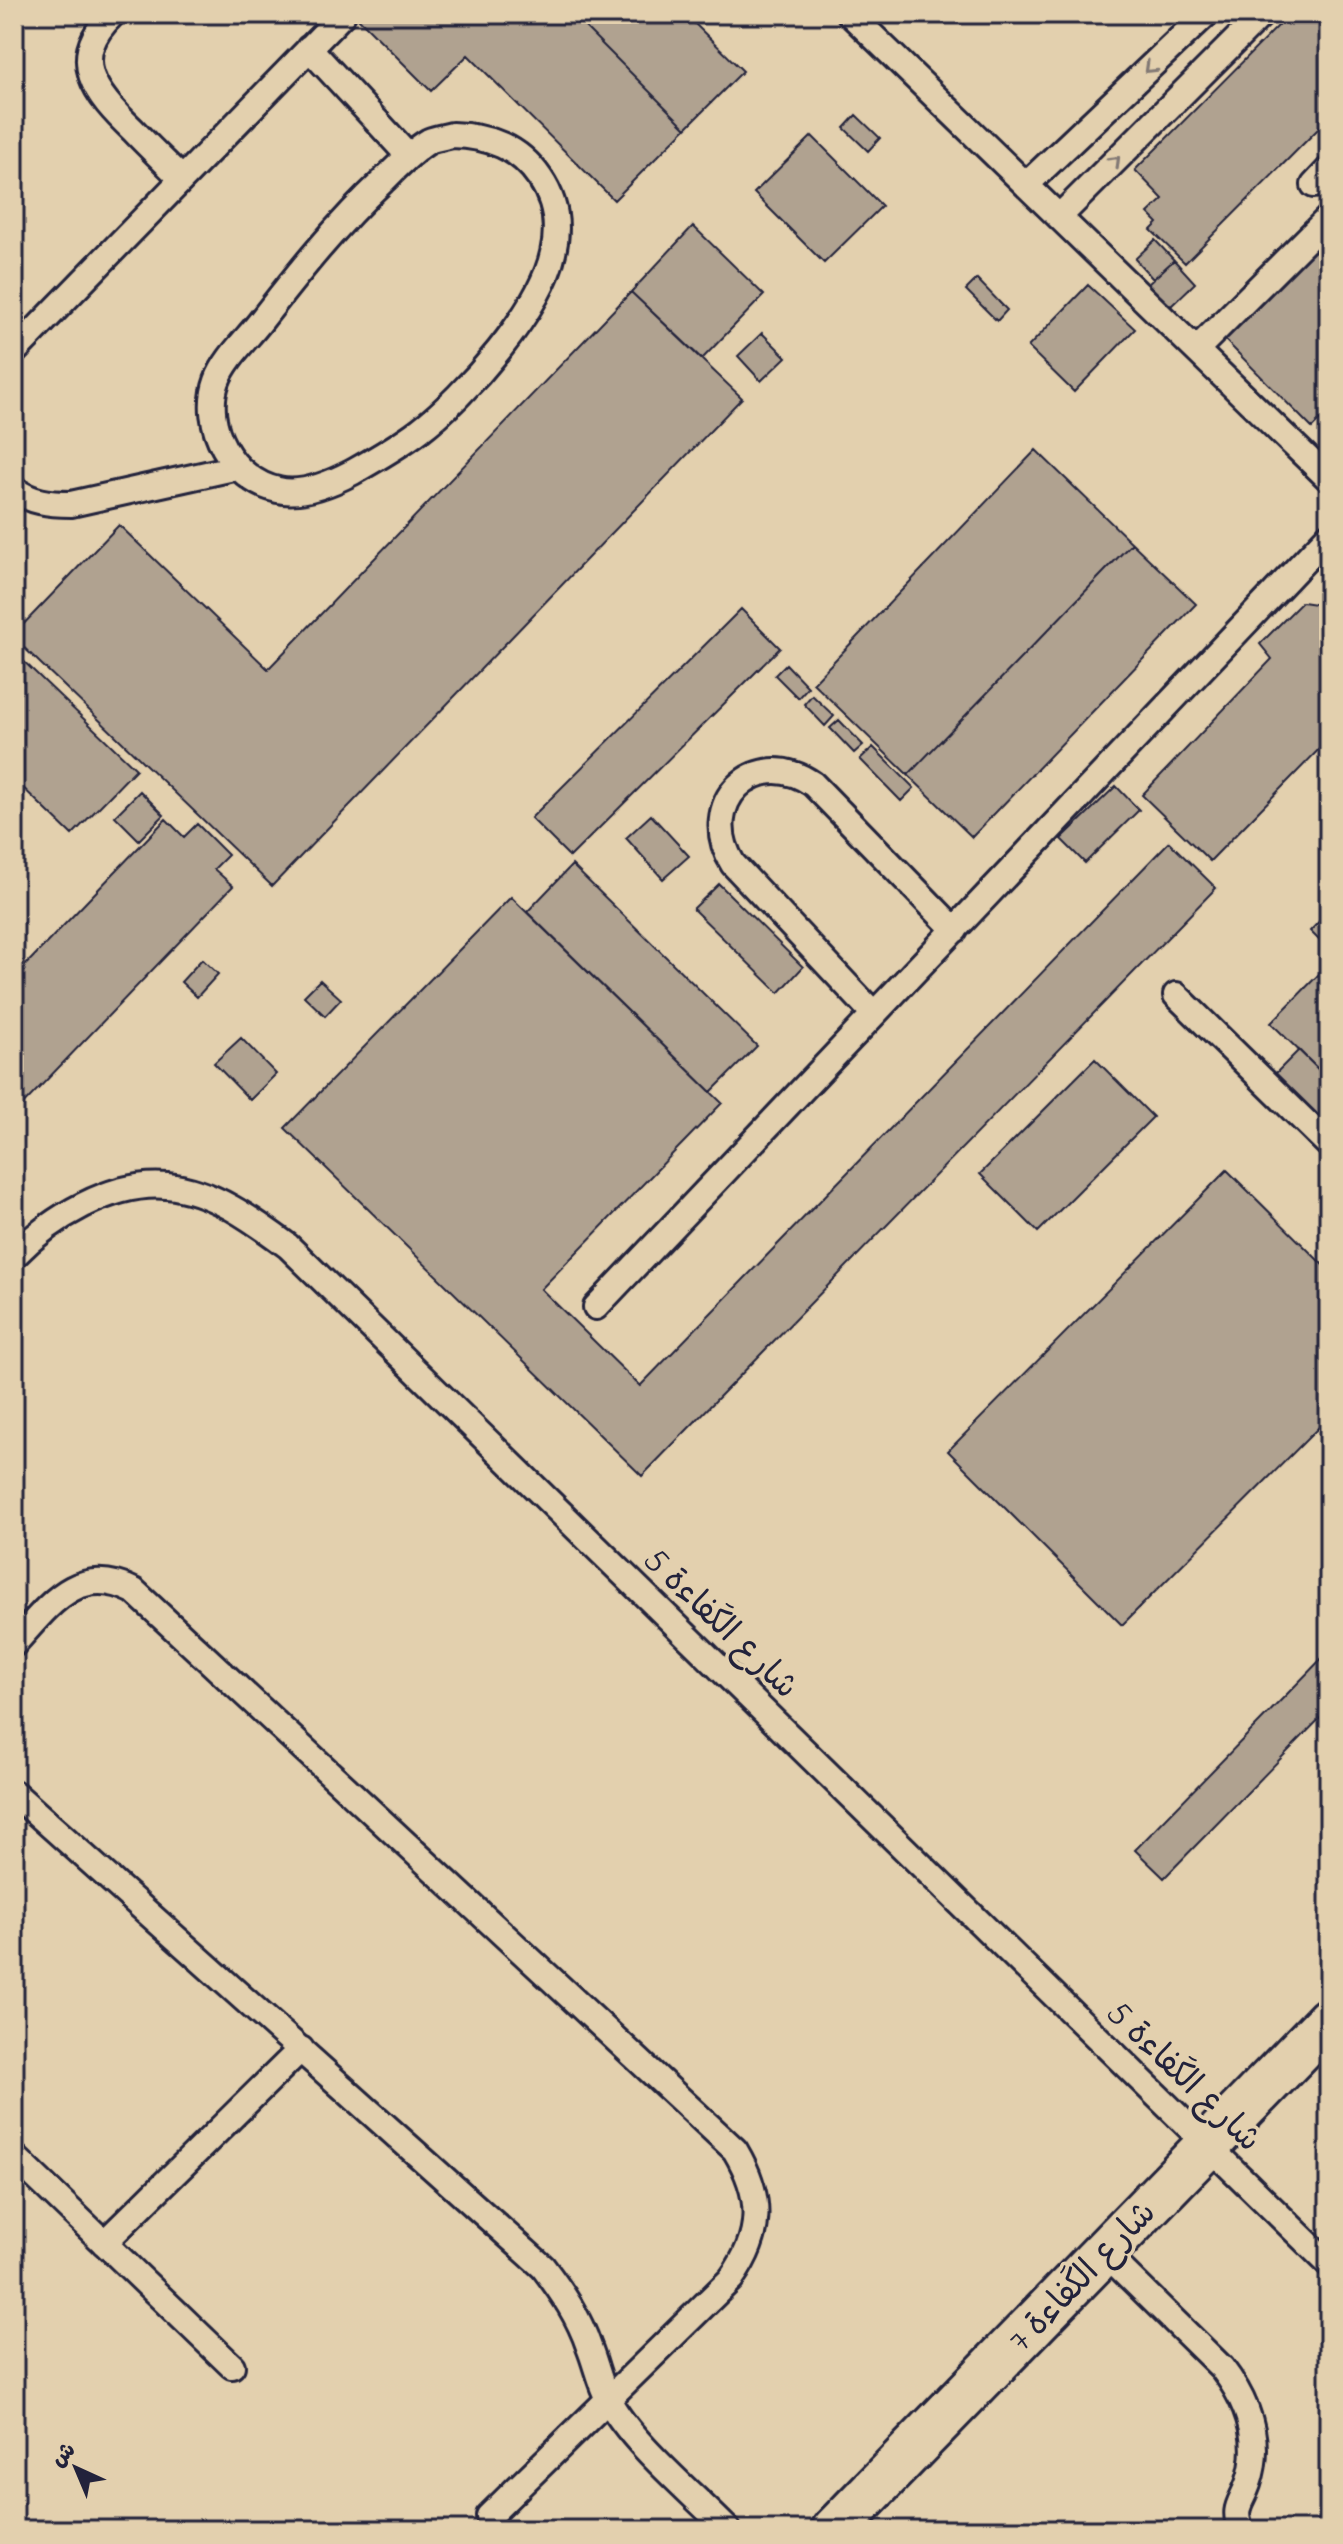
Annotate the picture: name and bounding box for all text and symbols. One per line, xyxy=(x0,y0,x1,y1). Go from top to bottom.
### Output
one-way arrow xyxy=(1145,58,1159,73)
one-way arrow xyxy=(1106,156,1120,170)
street label: شارع الكَفاءة 5 xyxy=(630,1538,808,1712)
street label: شارع الكَفاءة 5 xyxy=(1093,1991,1271,2165)
street label: شارع الكَفاءة 7 xyxy=(999,2191,1169,2365)
north arrow xyxy=(36,2428,116,2508)
text: ش xyxy=(44,2436,84,2476)

